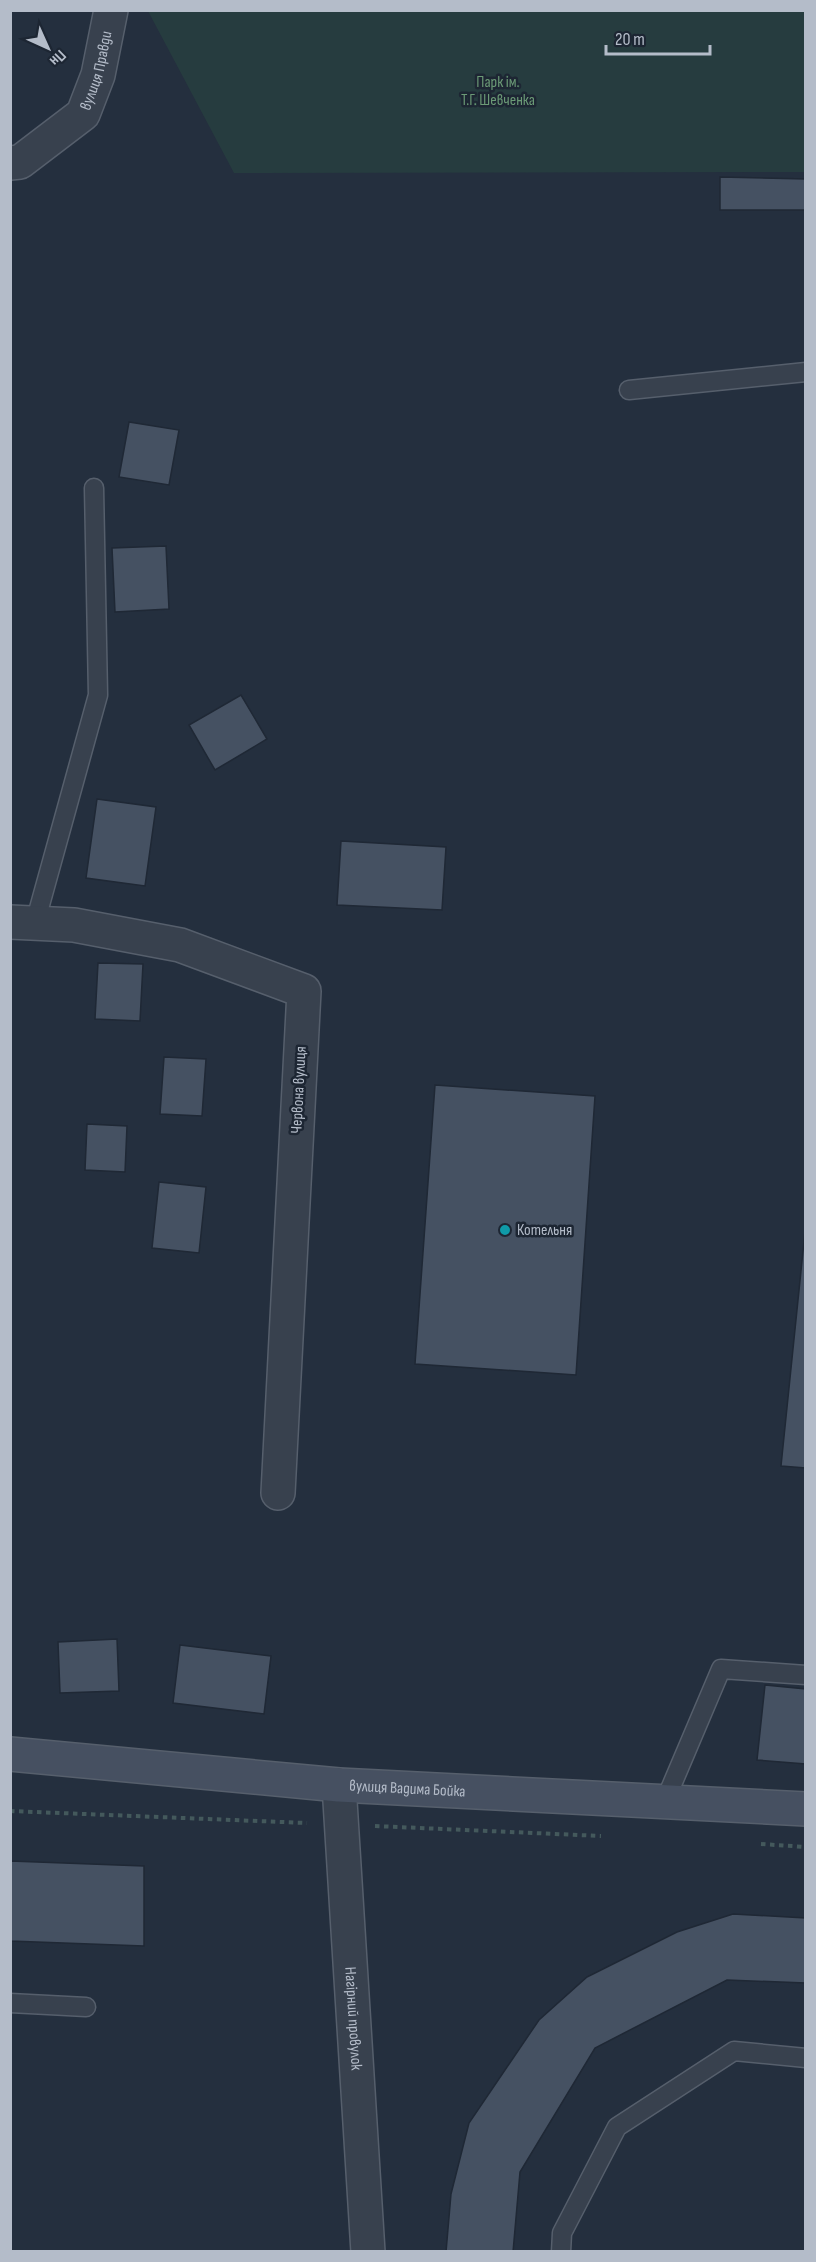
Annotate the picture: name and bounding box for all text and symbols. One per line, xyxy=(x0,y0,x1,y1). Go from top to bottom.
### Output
north arrow xyxy=(18,18,78,78)
scale bar xyxy=(606,18,710,56)
street label: вулиця Правди xyxy=(76,29,116,113)
text: 20 m xyxy=(615,29,645,50)
text: Пн xyxy=(45,45,70,70)
park label: Парк ім. Т.Г. Шевченка xyxy=(461,73,535,110)
street label: Червона вулиця xyxy=(287,1046,311,1134)
place label: Котельня xyxy=(517,1221,572,1240)
marker: Котельня xyxy=(498,1223,512,1237)
street label: вулиця Вадима Бойка xyxy=(349,1776,466,1801)
street label: Нагірний провулок xyxy=(341,1966,366,2072)

